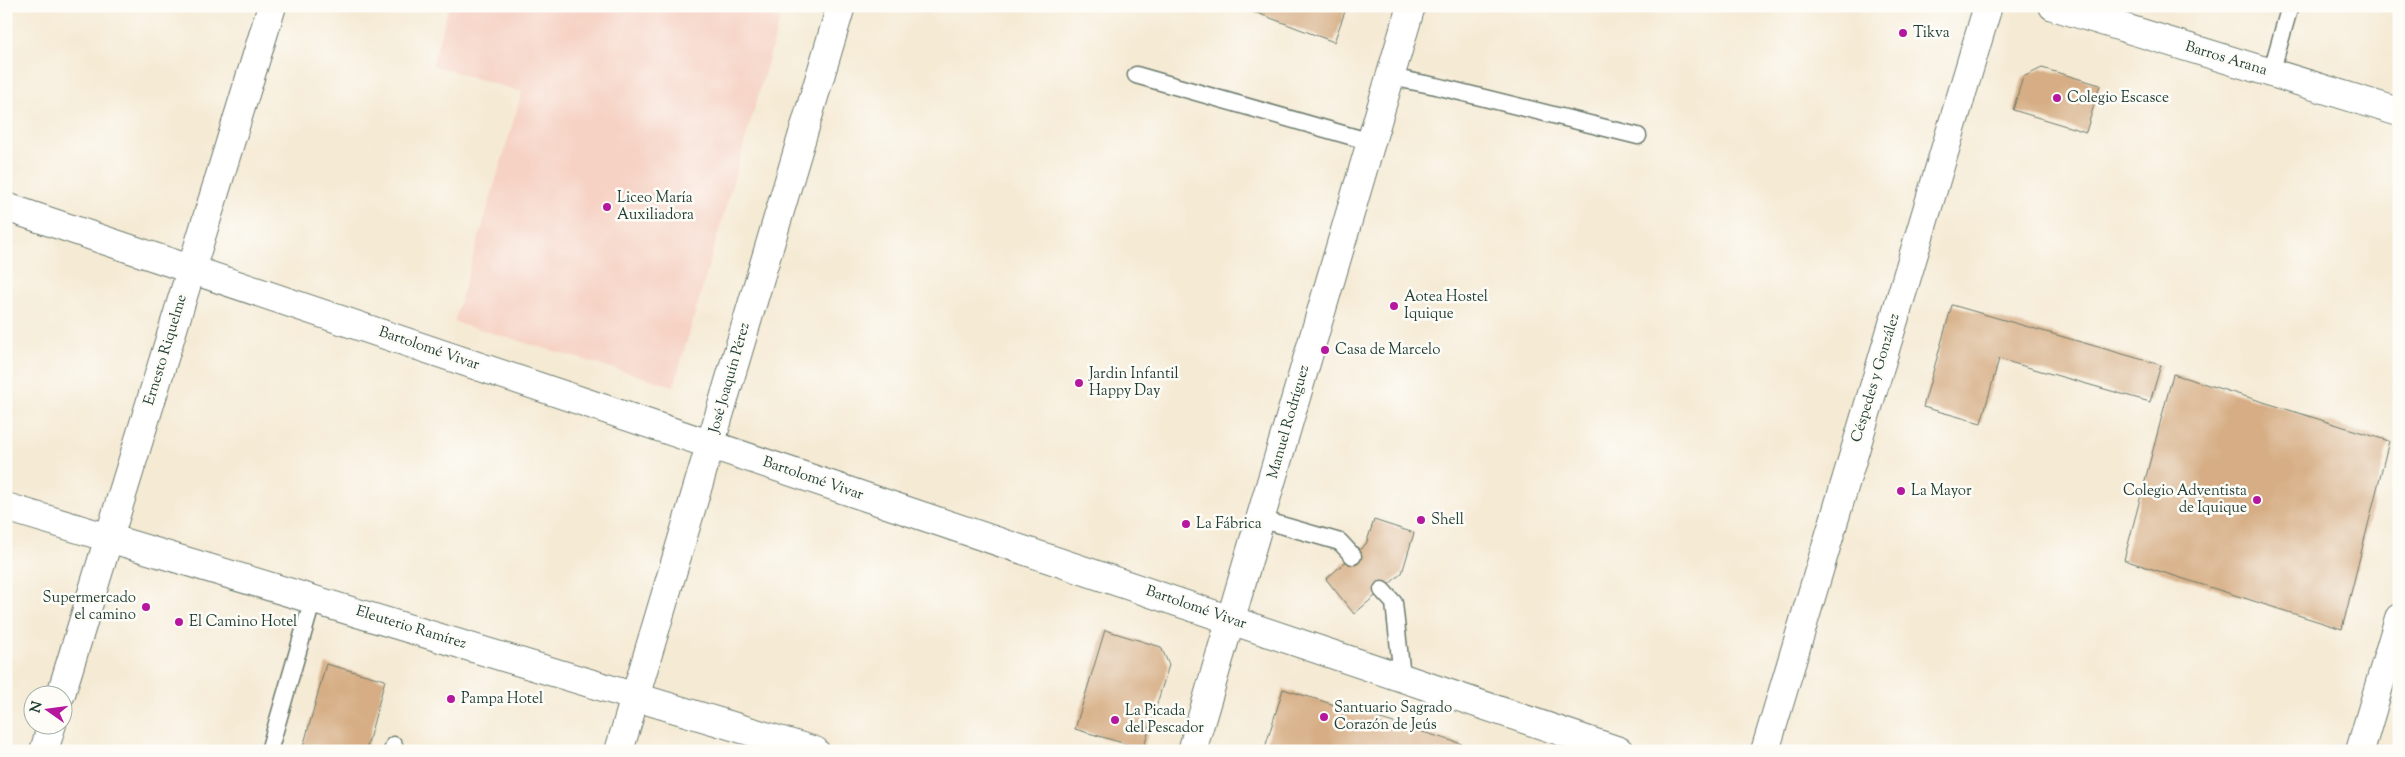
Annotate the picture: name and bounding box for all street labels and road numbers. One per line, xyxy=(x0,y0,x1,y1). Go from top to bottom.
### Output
street label: Barros Arana xyxy=(2182,37,2270,81)
street label: Ernesto Riquelme xyxy=(139,292,193,408)
street label: Céspedes y González xyxy=(1846,311,1906,445)
street label: José Joaquín Pérez xyxy=(704,320,756,437)
street label: Bartolomé Vivar xyxy=(376,322,483,376)
street label: Manuel Rodríguez xyxy=(1263,362,1315,481)
street label: Bartolomé Vivar xyxy=(760,452,867,506)
street label: Bartolomé Vivar xyxy=(1143,581,1250,635)
street label: Eleuterio Ramírez xyxy=(353,601,469,655)

